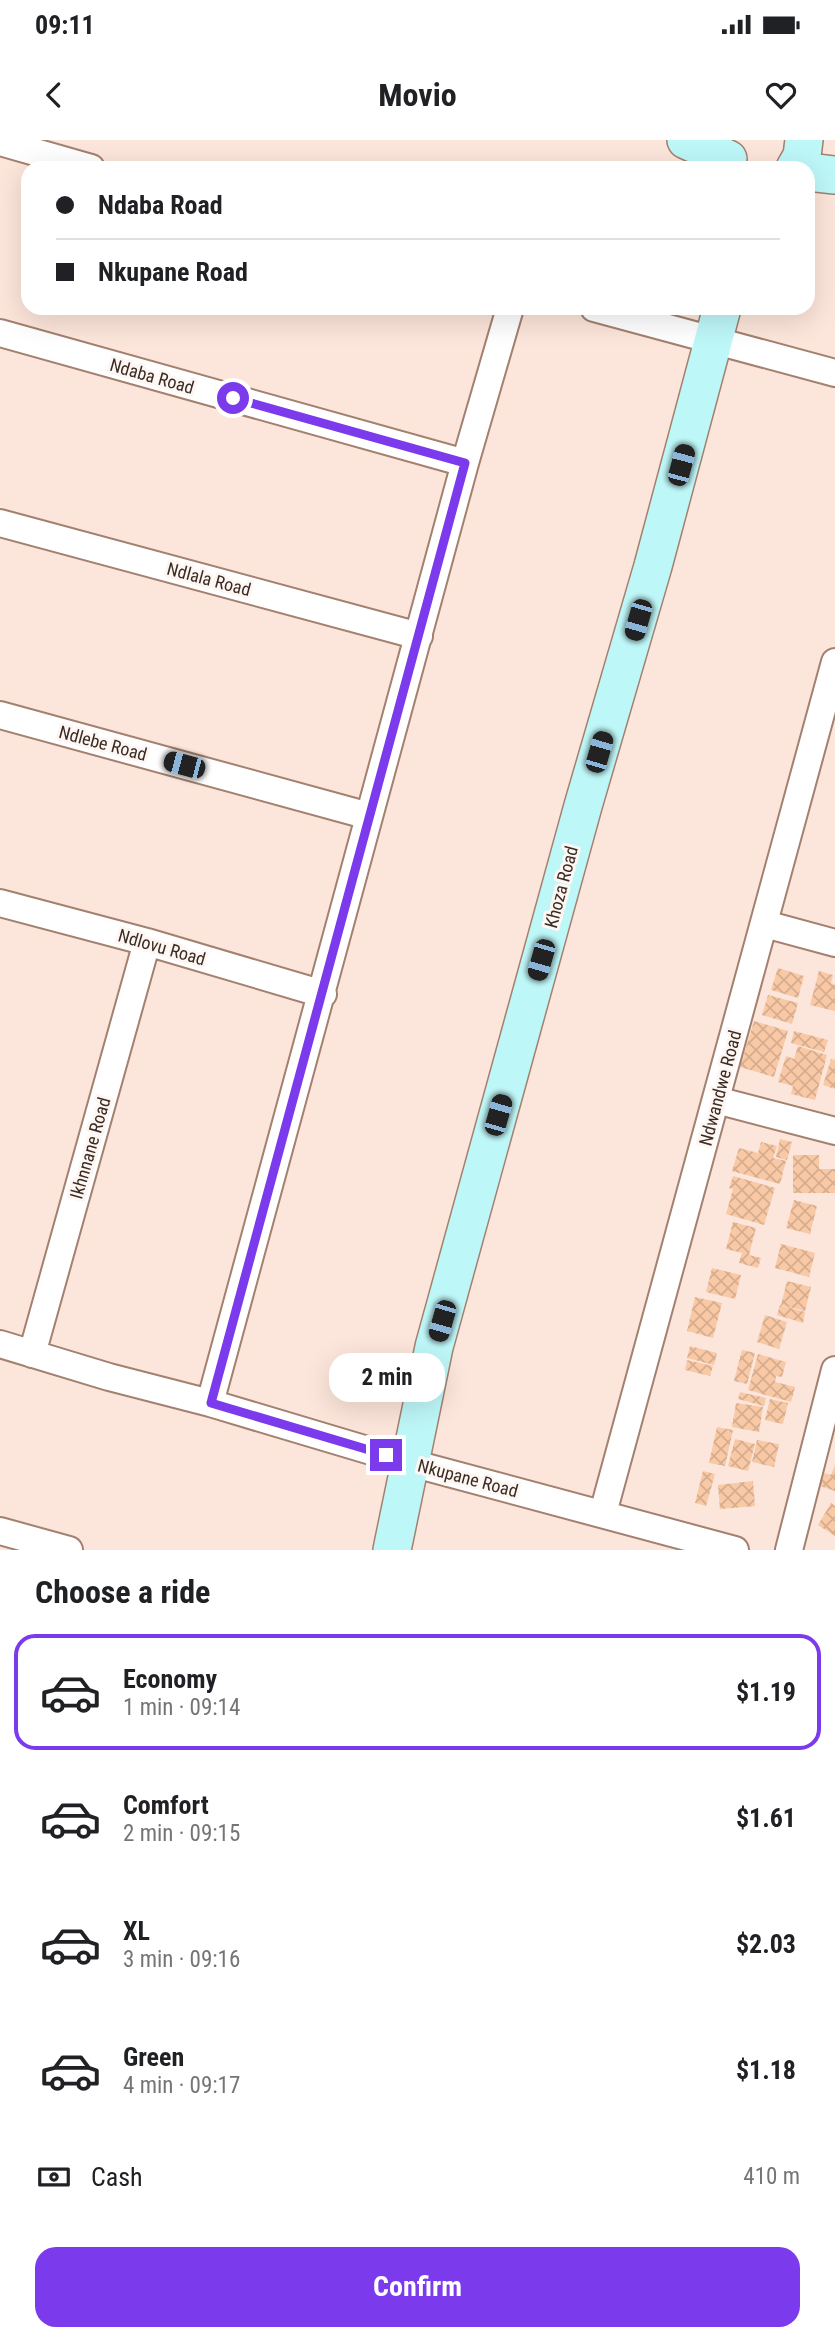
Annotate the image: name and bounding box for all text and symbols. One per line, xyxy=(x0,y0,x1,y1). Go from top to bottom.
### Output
text: 09:11 xyxy=(35,10,95,40)
icon: back xyxy=(35,76,73,114)
text: Movio xyxy=(378,76,457,114)
icon: heart xyxy=(762,76,800,114)
text: Ndaba Road xyxy=(98,190,223,220)
text: Nkupane Road xyxy=(98,257,248,287)
street label: Ndaba Road xyxy=(108,354,196,398)
route start xyxy=(217,382,249,414)
car xyxy=(666,442,697,488)
street label: Ndlala Road xyxy=(165,558,253,600)
car xyxy=(623,597,654,643)
street label: Ndlebe Road xyxy=(57,721,149,765)
car xyxy=(584,729,615,775)
car xyxy=(161,749,208,781)
street label: Khoza Road xyxy=(540,844,582,930)
street label: Ndlovu Road xyxy=(116,925,208,969)
car xyxy=(526,937,557,983)
street label: Ndwandwe Road xyxy=(695,1028,745,1148)
car xyxy=(483,1092,514,1138)
street label: Ikhnnane Road xyxy=(65,1095,115,1201)
car xyxy=(427,1298,458,1344)
callout: 2 min xyxy=(328,1354,444,1402)
text: 2 min xyxy=(361,1364,413,1391)
route end xyxy=(370,1439,402,1471)
street label: Nkupane Road xyxy=(416,1455,520,1501)
text: Choose a ride xyxy=(35,1573,210,1611)
icon: car xyxy=(39,1661,102,1724)
text: Economy xyxy=(123,1664,217,1694)
text: $1.19 xyxy=(736,1677,796,1707)
text: 1 min · 09:14 xyxy=(123,1694,240,1721)
icon: car xyxy=(39,1787,102,1850)
text: Comfort xyxy=(123,1790,209,1820)
text: $1.61 xyxy=(736,1803,796,1833)
text: 2 min · 09:15 xyxy=(123,1820,240,1847)
icon: car xyxy=(39,1913,102,1976)
text: XL xyxy=(123,1916,150,1946)
text: $2.03 xyxy=(736,1929,796,1959)
text: 3 min · 09:16 xyxy=(123,1946,240,1973)
icon: car xyxy=(39,2039,102,2102)
text: Green xyxy=(123,2042,184,2072)
text: $1.18 xyxy=(736,2055,796,2085)
text: 4 min · 09:17 xyxy=(123,2072,240,2099)
icon: cash xyxy=(35,2158,73,2196)
text: Cash xyxy=(91,2162,143,2192)
text: 410 m xyxy=(743,2163,800,2190)
button: Confirm xyxy=(35,2247,800,2327)

